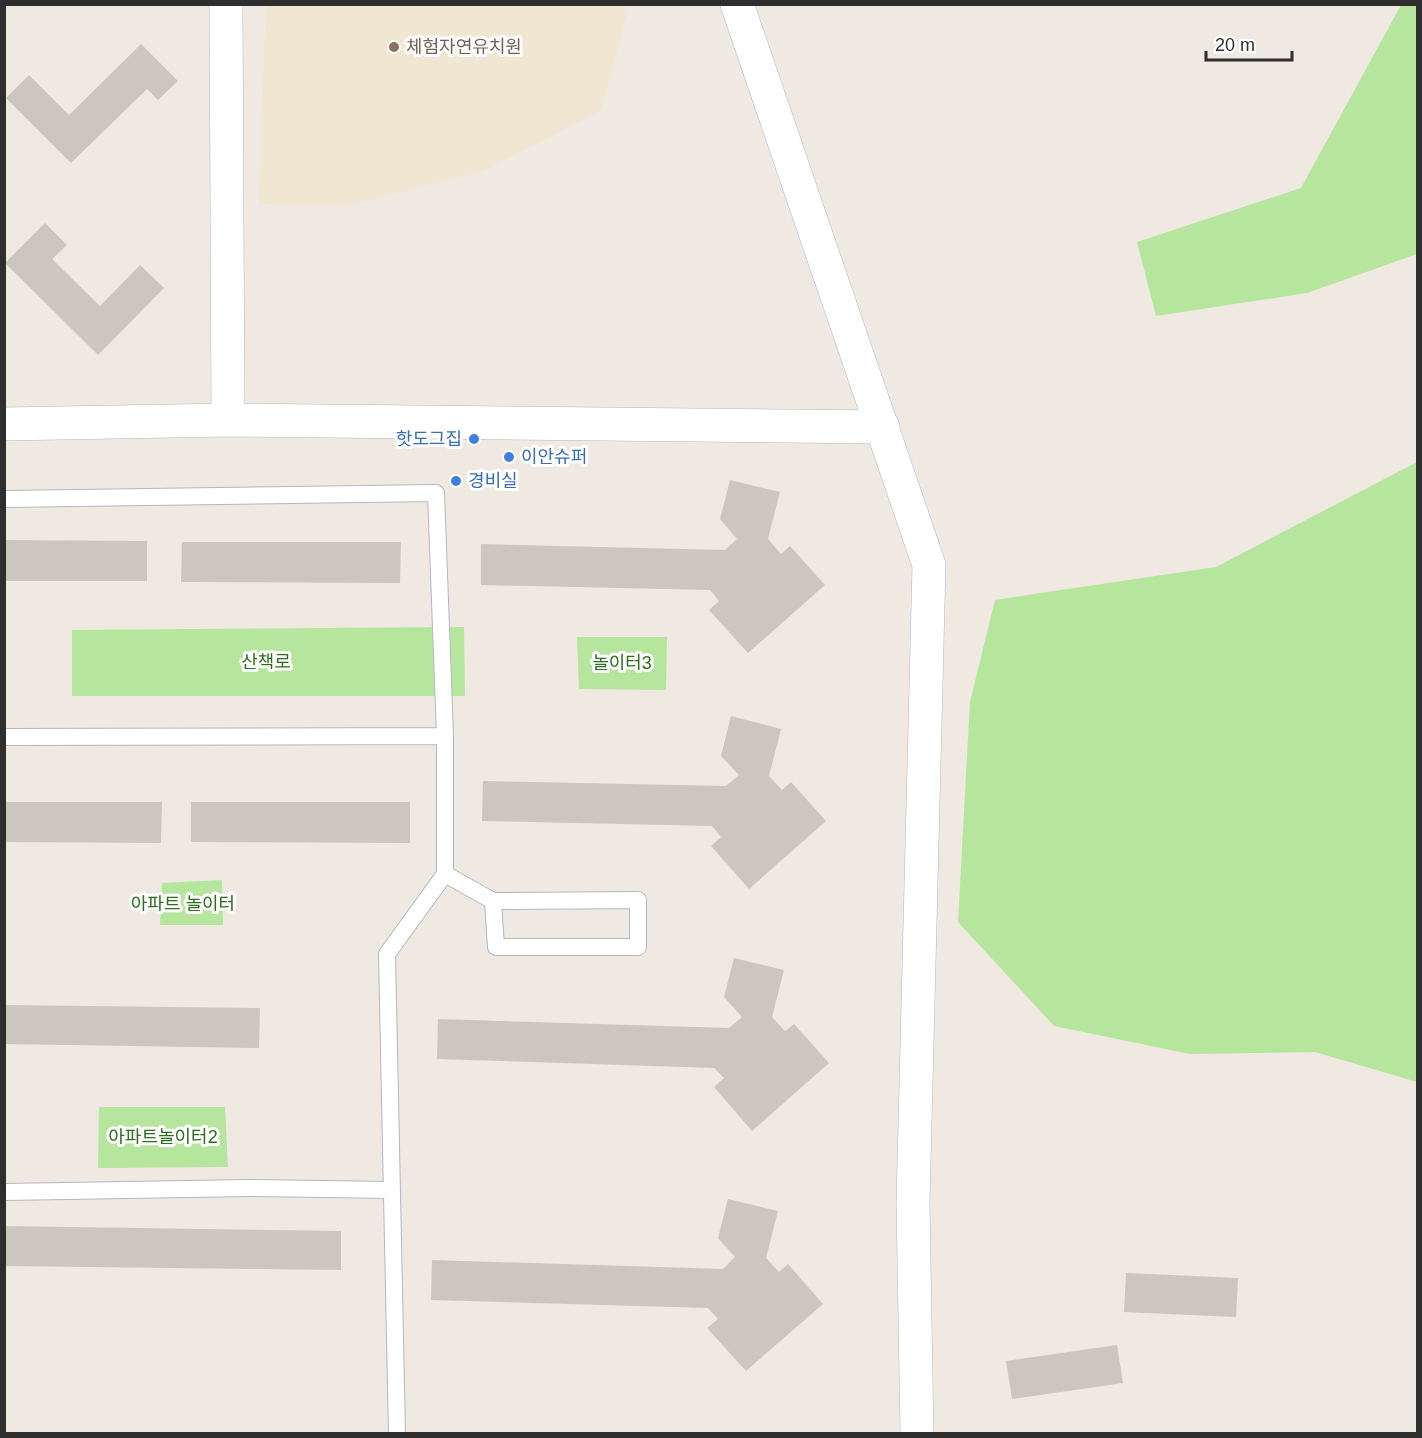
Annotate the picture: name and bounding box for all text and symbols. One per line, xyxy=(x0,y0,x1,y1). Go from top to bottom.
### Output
scale bar xyxy=(1206,24,1292,62)
text: 20 m xyxy=(1215,35,1255,55)
place label: 체험자연유치원 xyxy=(406,37,522,57)
marker: 체험자연유치원 xyxy=(387,40,401,54)
place label: 핫도그집 xyxy=(396,429,462,449)
marker: 핫도그집 xyxy=(467,432,481,446)
place label: 이안슈퍼 xyxy=(521,447,587,467)
marker: 이안슈퍼 xyxy=(502,450,516,464)
place label: 경비실 xyxy=(468,471,518,491)
marker: 경비실 xyxy=(449,474,463,488)
park label: 산책로 xyxy=(241,652,291,672)
park label: 놀이터3 xyxy=(592,653,652,673)
park label: 아파트 놀이터 xyxy=(131,894,235,914)
park label: 아파트놀이터2 xyxy=(108,1127,218,1147)

